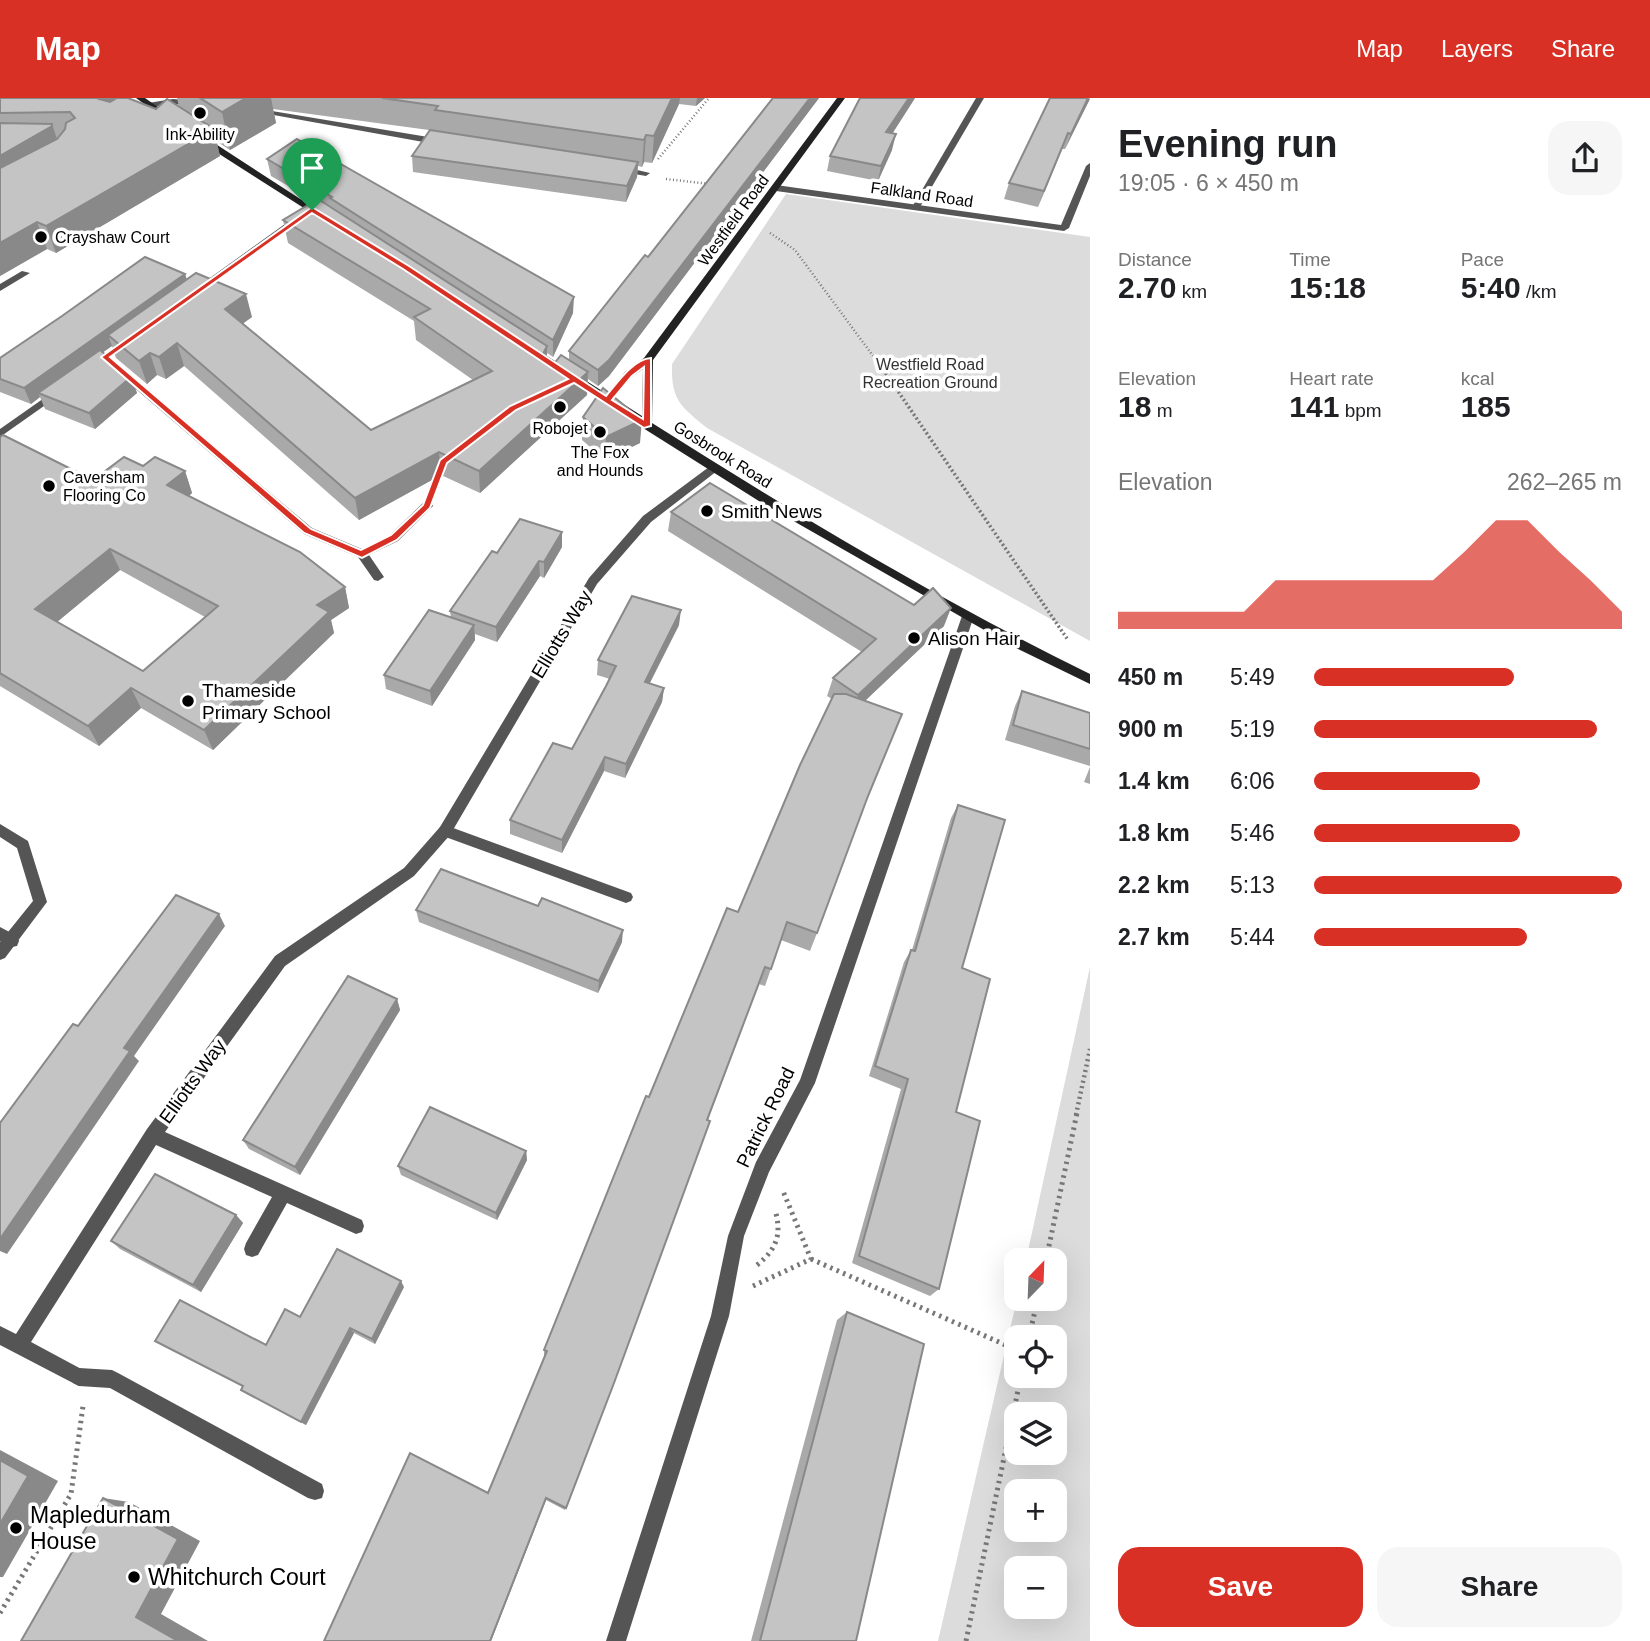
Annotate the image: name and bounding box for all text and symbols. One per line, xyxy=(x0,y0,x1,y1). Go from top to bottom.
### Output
text: Map xyxy=(35,30,101,67)
text: Map xyxy=(1356,35,1403,62)
text: Layers xyxy=(1441,35,1513,62)
text: Share xyxy=(1551,35,1615,62)
marker: Ink-Ability xyxy=(192,105,208,121)
button: share xyxy=(1548,121,1622,195)
text: Evening run xyxy=(1118,123,1338,165)
place label: Ink-Ability xyxy=(165,126,235,143)
pin xyxy=(282,138,342,210)
icon: arrive xyxy=(293,149,331,187)
text: 19:05 · 6 × 450 m xyxy=(1118,170,1299,196)
street label: Westfield Road xyxy=(695,172,772,269)
street label: Falkland Road xyxy=(870,179,974,210)
marker: Crayshaw Court xyxy=(33,229,49,245)
place label: Crayshaw Court xyxy=(55,229,170,246)
text: Distance xyxy=(1118,249,1192,270)
text: Time xyxy=(1289,249,1331,270)
text: Pace xyxy=(1461,249,1504,270)
text: 2.70 xyxy=(1118,271,1176,304)
text: 15:18 xyxy=(1289,271,1366,304)
text: 5:40 xyxy=(1461,271,1521,304)
text: km xyxy=(1176,281,1207,302)
text: /km xyxy=(1521,281,1557,302)
park label: Westfield Road Recreation Ground xyxy=(862,356,998,391)
text: Elevation xyxy=(1118,368,1196,389)
text: Heart rate xyxy=(1289,368,1374,389)
text: kcal xyxy=(1461,368,1494,389)
text: 18 xyxy=(1118,390,1151,423)
text: 141 xyxy=(1289,390,1339,423)
text: 185 xyxy=(1461,390,1511,423)
marker: Robojet xyxy=(552,399,568,415)
text: m xyxy=(1151,400,1172,421)
text: bpm xyxy=(1339,400,1382,421)
street label: Gosbrook Road xyxy=(671,418,775,491)
place label: Robojet xyxy=(532,420,588,437)
marker: The Fox and Hounds xyxy=(592,424,608,440)
place label: The Fox and Hounds xyxy=(557,444,643,479)
place label: Caversham Flooring Co xyxy=(63,469,146,504)
text: Elevation xyxy=(1118,469,1213,495)
text: 262–265 m xyxy=(1507,469,1622,495)
marker: Caversham Flooring Co xyxy=(41,478,57,494)
place label: Smith News xyxy=(721,501,822,522)
marker: Smith News xyxy=(699,503,715,519)
street label: Elliotts Way xyxy=(527,586,596,682)
place label: Alison Hair xyxy=(928,628,1021,649)
marker: Alison Hair xyxy=(906,630,922,646)
text: 450 m xyxy=(1118,664,1183,690)
text: 5:49 xyxy=(1230,664,1275,690)
place label: Thameside Primary School xyxy=(202,680,331,723)
marker: Thameside Primary School xyxy=(180,693,196,709)
text: 900 m xyxy=(1118,716,1183,742)
text: 5:19 xyxy=(1230,716,1275,742)
text: 1.4 km xyxy=(1118,768,1190,794)
text: 6:06 xyxy=(1230,768,1275,794)
text: 1.8 km xyxy=(1118,820,1190,846)
text: 5:46 xyxy=(1230,820,1275,846)
text: 2.2 km xyxy=(1118,872,1190,898)
text: 5:13 xyxy=(1230,872,1275,898)
text: 2.7 km xyxy=(1118,924,1190,950)
text: 5:44 xyxy=(1230,924,1275,950)
street label: Elliotts Way xyxy=(155,1035,230,1127)
street label: Patrick Road xyxy=(732,1064,799,1171)
north arrow xyxy=(1004,1248,1068,1311)
map controls xyxy=(1004,1248,1067,1619)
button: locate xyxy=(1004,1325,1067,1388)
button: layers xyxy=(1004,1402,1067,1465)
button: + xyxy=(1004,1479,1067,1542)
place label: Mapledurham House xyxy=(30,1502,171,1554)
marker: Mapledurham House xyxy=(8,1520,24,1536)
button: Save xyxy=(1118,1547,1363,1627)
button: Share xyxy=(1377,1547,1622,1627)
button: − xyxy=(1004,1556,1067,1619)
place label: Whitchurch Court xyxy=(148,1564,326,1590)
marker: Whitchurch Court xyxy=(126,1569,142,1585)

